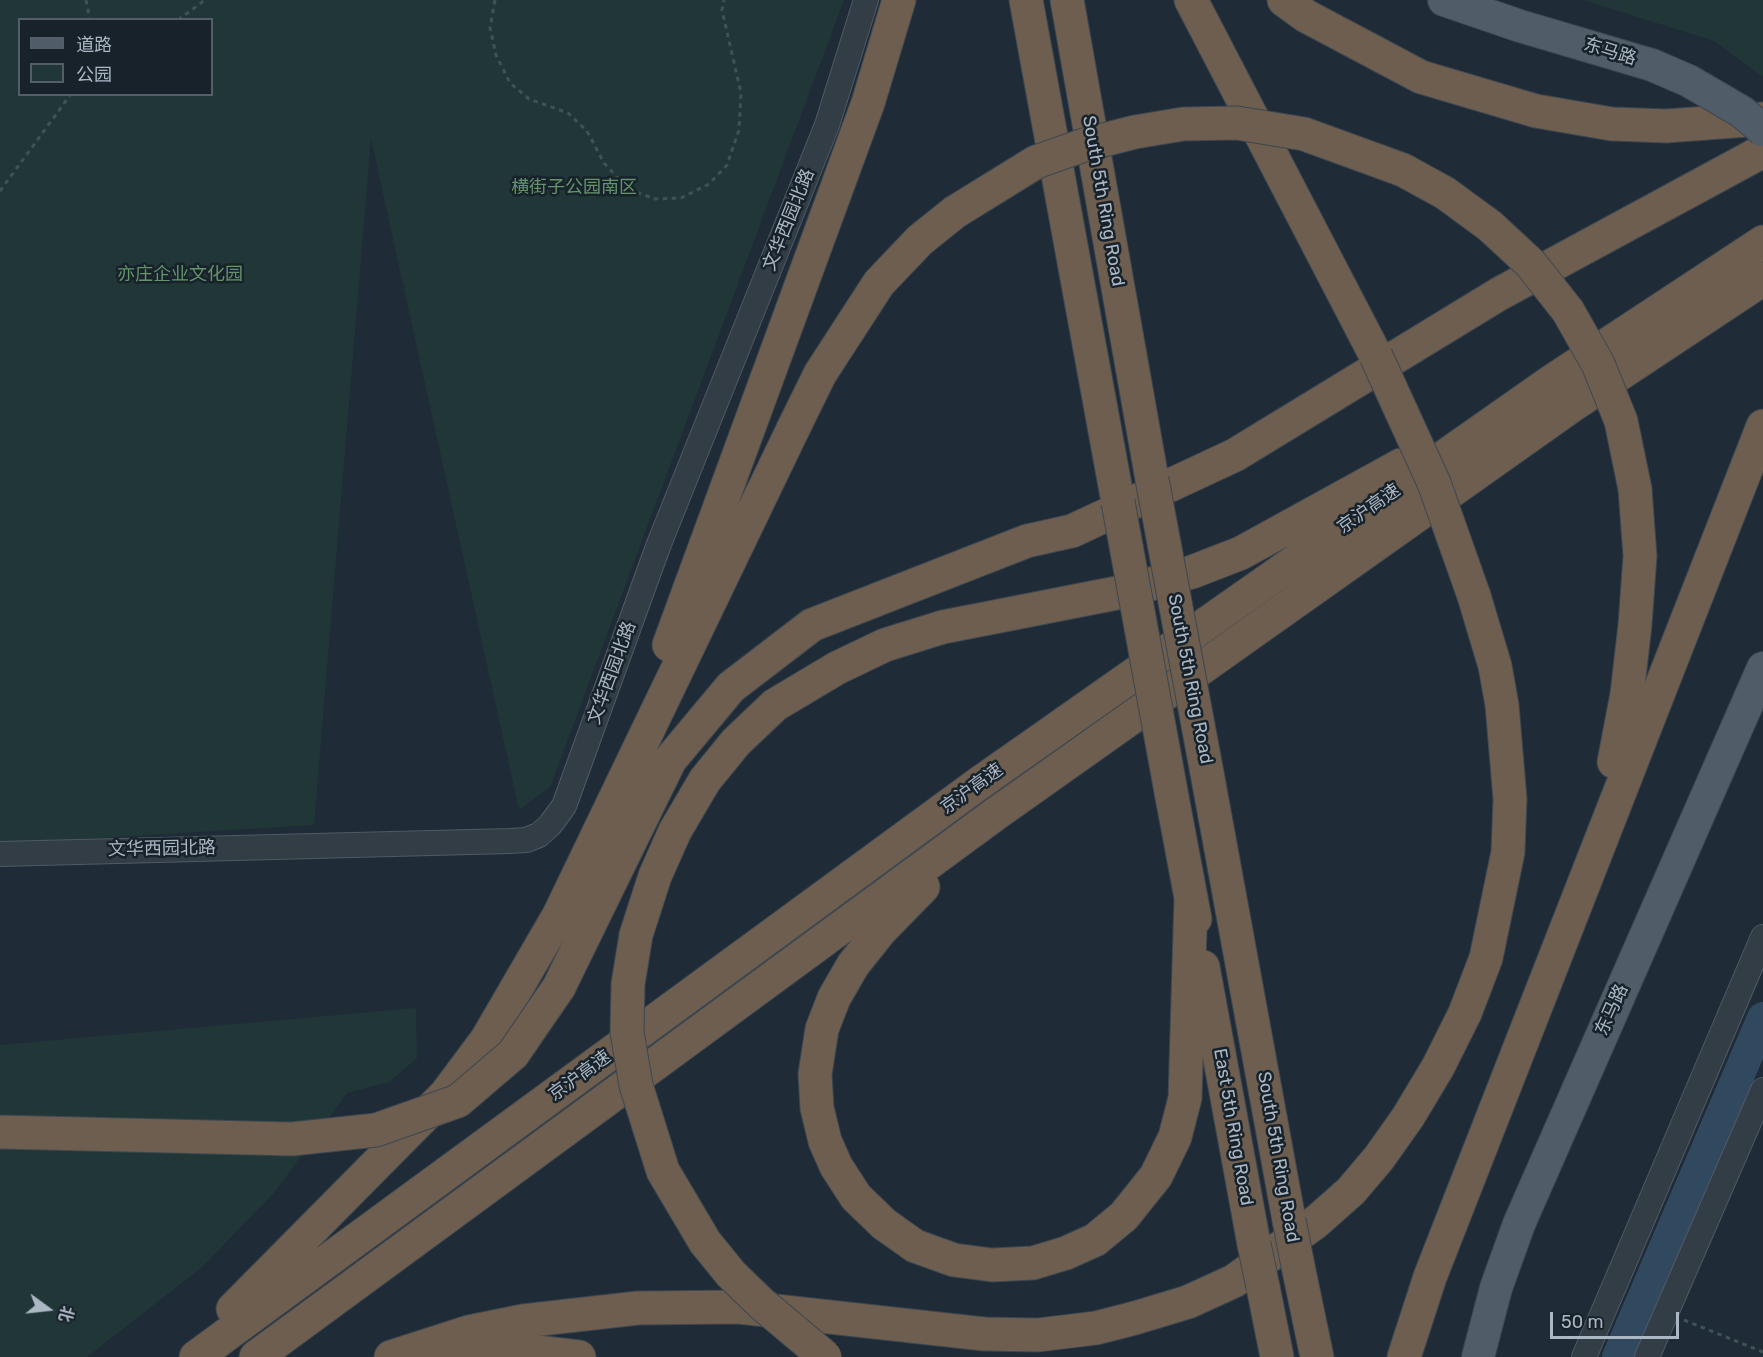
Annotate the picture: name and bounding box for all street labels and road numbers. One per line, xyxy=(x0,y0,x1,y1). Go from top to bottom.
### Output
street label: 东马路 xyxy=(1581,34,1639,70)
street label: South 5th Ring Road xyxy=(1077,114,1129,288)
street label: 文华西园北路 xyxy=(759,166,819,274)
street label: 京沪高速 xyxy=(1333,480,1405,538)
street label: South 5th Ring Road xyxy=(1163,592,1217,766)
street label: 文华西园北路 xyxy=(583,619,641,727)
street label: 京沪高速 xyxy=(937,759,1007,819)
street label: 文华西园北路 xyxy=(108,837,216,861)
street label: 东马路 xyxy=(1591,981,1633,1039)
street label: 京沪高速 xyxy=(545,1046,615,1106)
street label: East 5th Ring Road xyxy=(1209,1047,1257,1207)
street label: South 5th Ring Road xyxy=(1252,1070,1304,1244)

